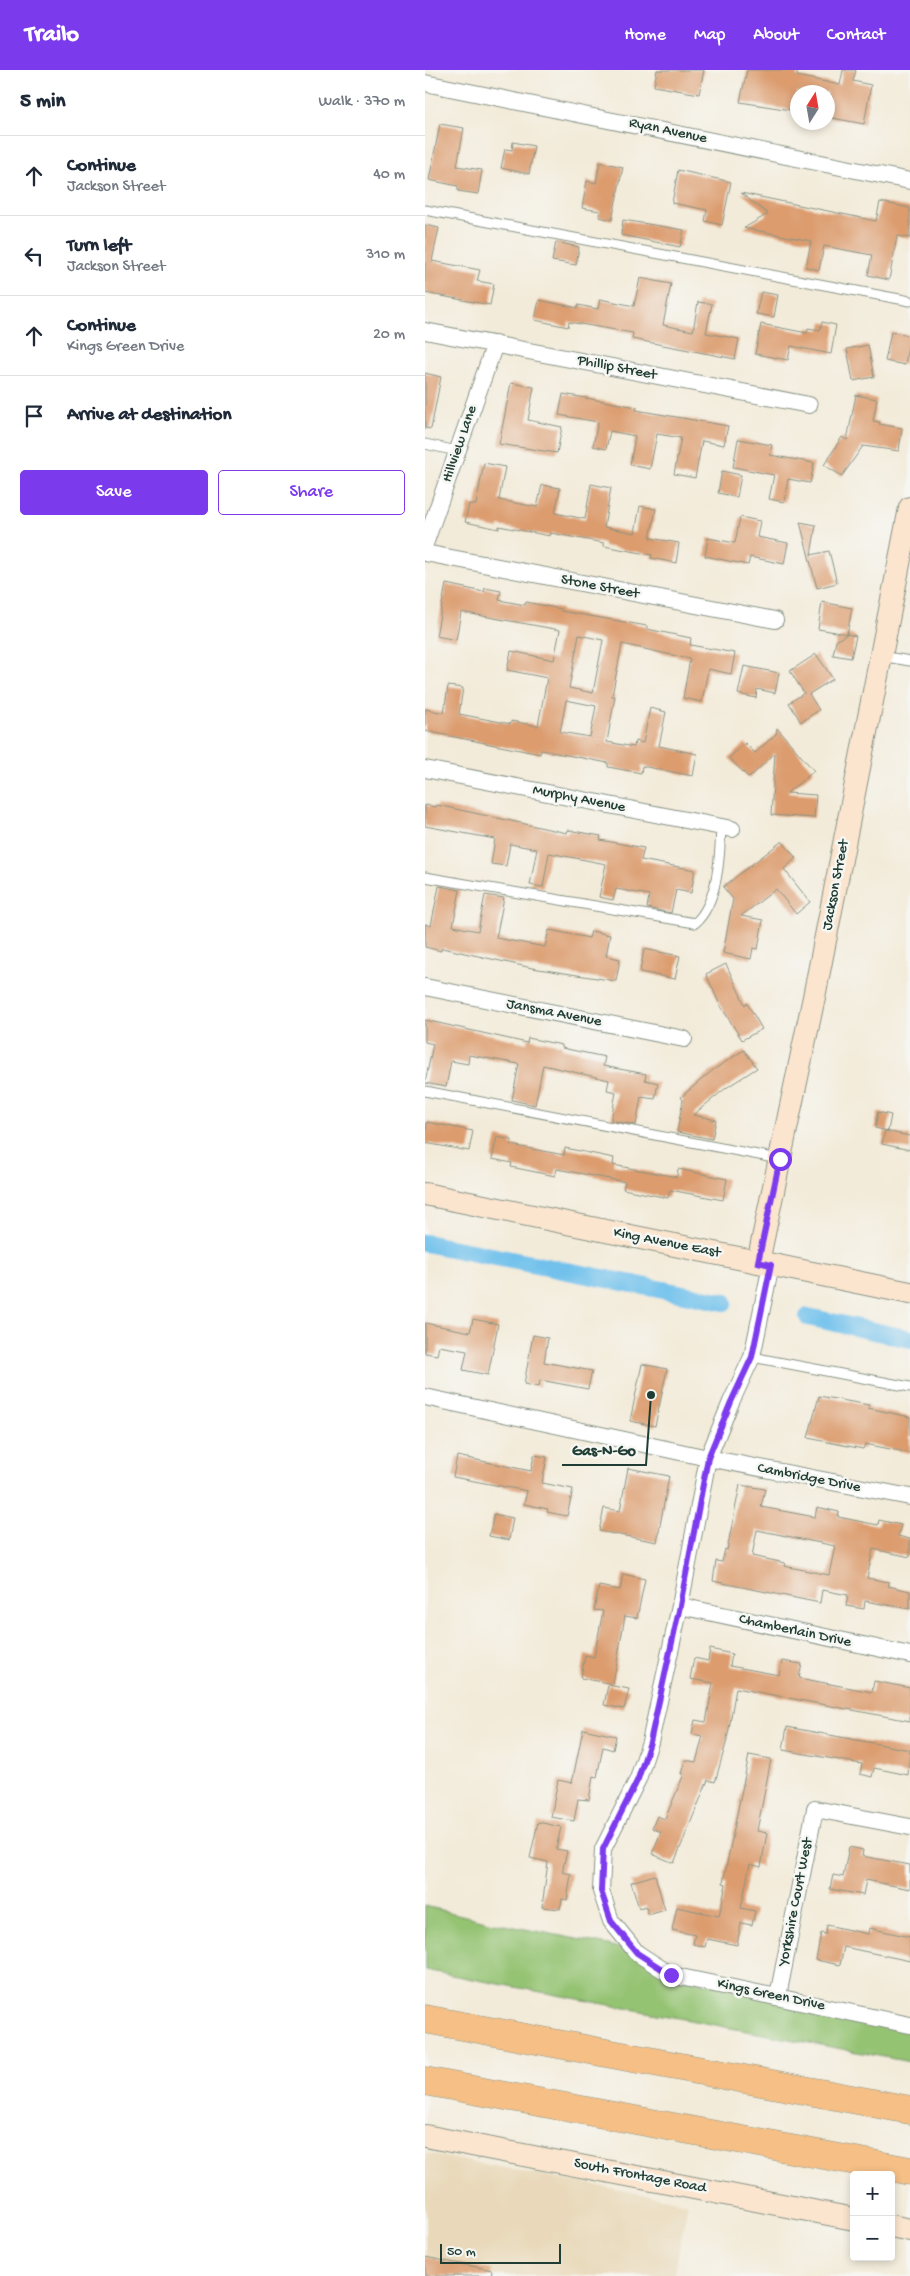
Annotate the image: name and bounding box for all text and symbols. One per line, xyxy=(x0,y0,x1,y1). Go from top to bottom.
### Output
text: Trailo xyxy=(25,21,79,50)
text: Home xyxy=(624,25,666,46)
text: Map xyxy=(694,25,725,46)
text: About xyxy=(753,25,799,46)
text: Contact xyxy=(827,25,885,46)
north arrow xyxy=(790,85,835,130)
text: 5 min xyxy=(20,90,65,115)
text: Walk · 370 m xyxy=(318,93,405,112)
street label: Ryan Avenue xyxy=(627,114,709,148)
text: Continue xyxy=(67,155,136,178)
icon: ahead xyxy=(20,162,48,190)
text: 40 m xyxy=(373,166,405,185)
text: Jackson Street xyxy=(67,178,165,197)
text: Turn left xyxy=(67,235,131,258)
icon: left xyxy=(20,242,48,270)
text: 310 m xyxy=(366,246,405,265)
text: Jackson Street xyxy=(67,258,165,277)
text: Continue xyxy=(67,315,136,338)
icon: ahead xyxy=(20,322,48,350)
text: 20 m xyxy=(373,326,405,345)
text: Kings Green Drive xyxy=(67,338,184,357)
street label: Phillip Street xyxy=(575,351,660,385)
icon: arrive xyxy=(20,402,48,430)
street label: Hillview Lane xyxy=(438,403,482,485)
text: Arrive at destination xyxy=(67,404,231,427)
button: Save xyxy=(20,470,208,515)
button: Share xyxy=(218,470,405,515)
street label: Stone Street xyxy=(559,571,642,604)
street label: Murphy Avenue xyxy=(531,781,627,817)
street label: Jackson Street xyxy=(818,836,854,932)
street label: Jansma Avenue xyxy=(505,995,603,1031)
route start xyxy=(769,1148,792,1171)
street label: King Avenue East xyxy=(612,1224,724,1263)
callout: Gas-N-Go xyxy=(562,1434,646,1465)
text: Gas-N-Go xyxy=(572,1443,637,1462)
street label: Cambridge Drive xyxy=(756,1459,862,1497)
street label: Chamberlain Drive xyxy=(737,1610,853,1652)
street label: Yorkshire Court West xyxy=(774,1835,818,1970)
route end xyxy=(660,1964,683,1987)
street label: Kings Green Drive xyxy=(715,1975,827,2015)
street label: South Frontage Road xyxy=(572,2154,709,2198)
map controls xyxy=(850,2171,895,2261)
button: + xyxy=(850,2171,895,2216)
button: − xyxy=(850,2216,895,2261)
scale bar xyxy=(440,2241,561,2264)
text: 50 m xyxy=(447,2244,476,2261)

